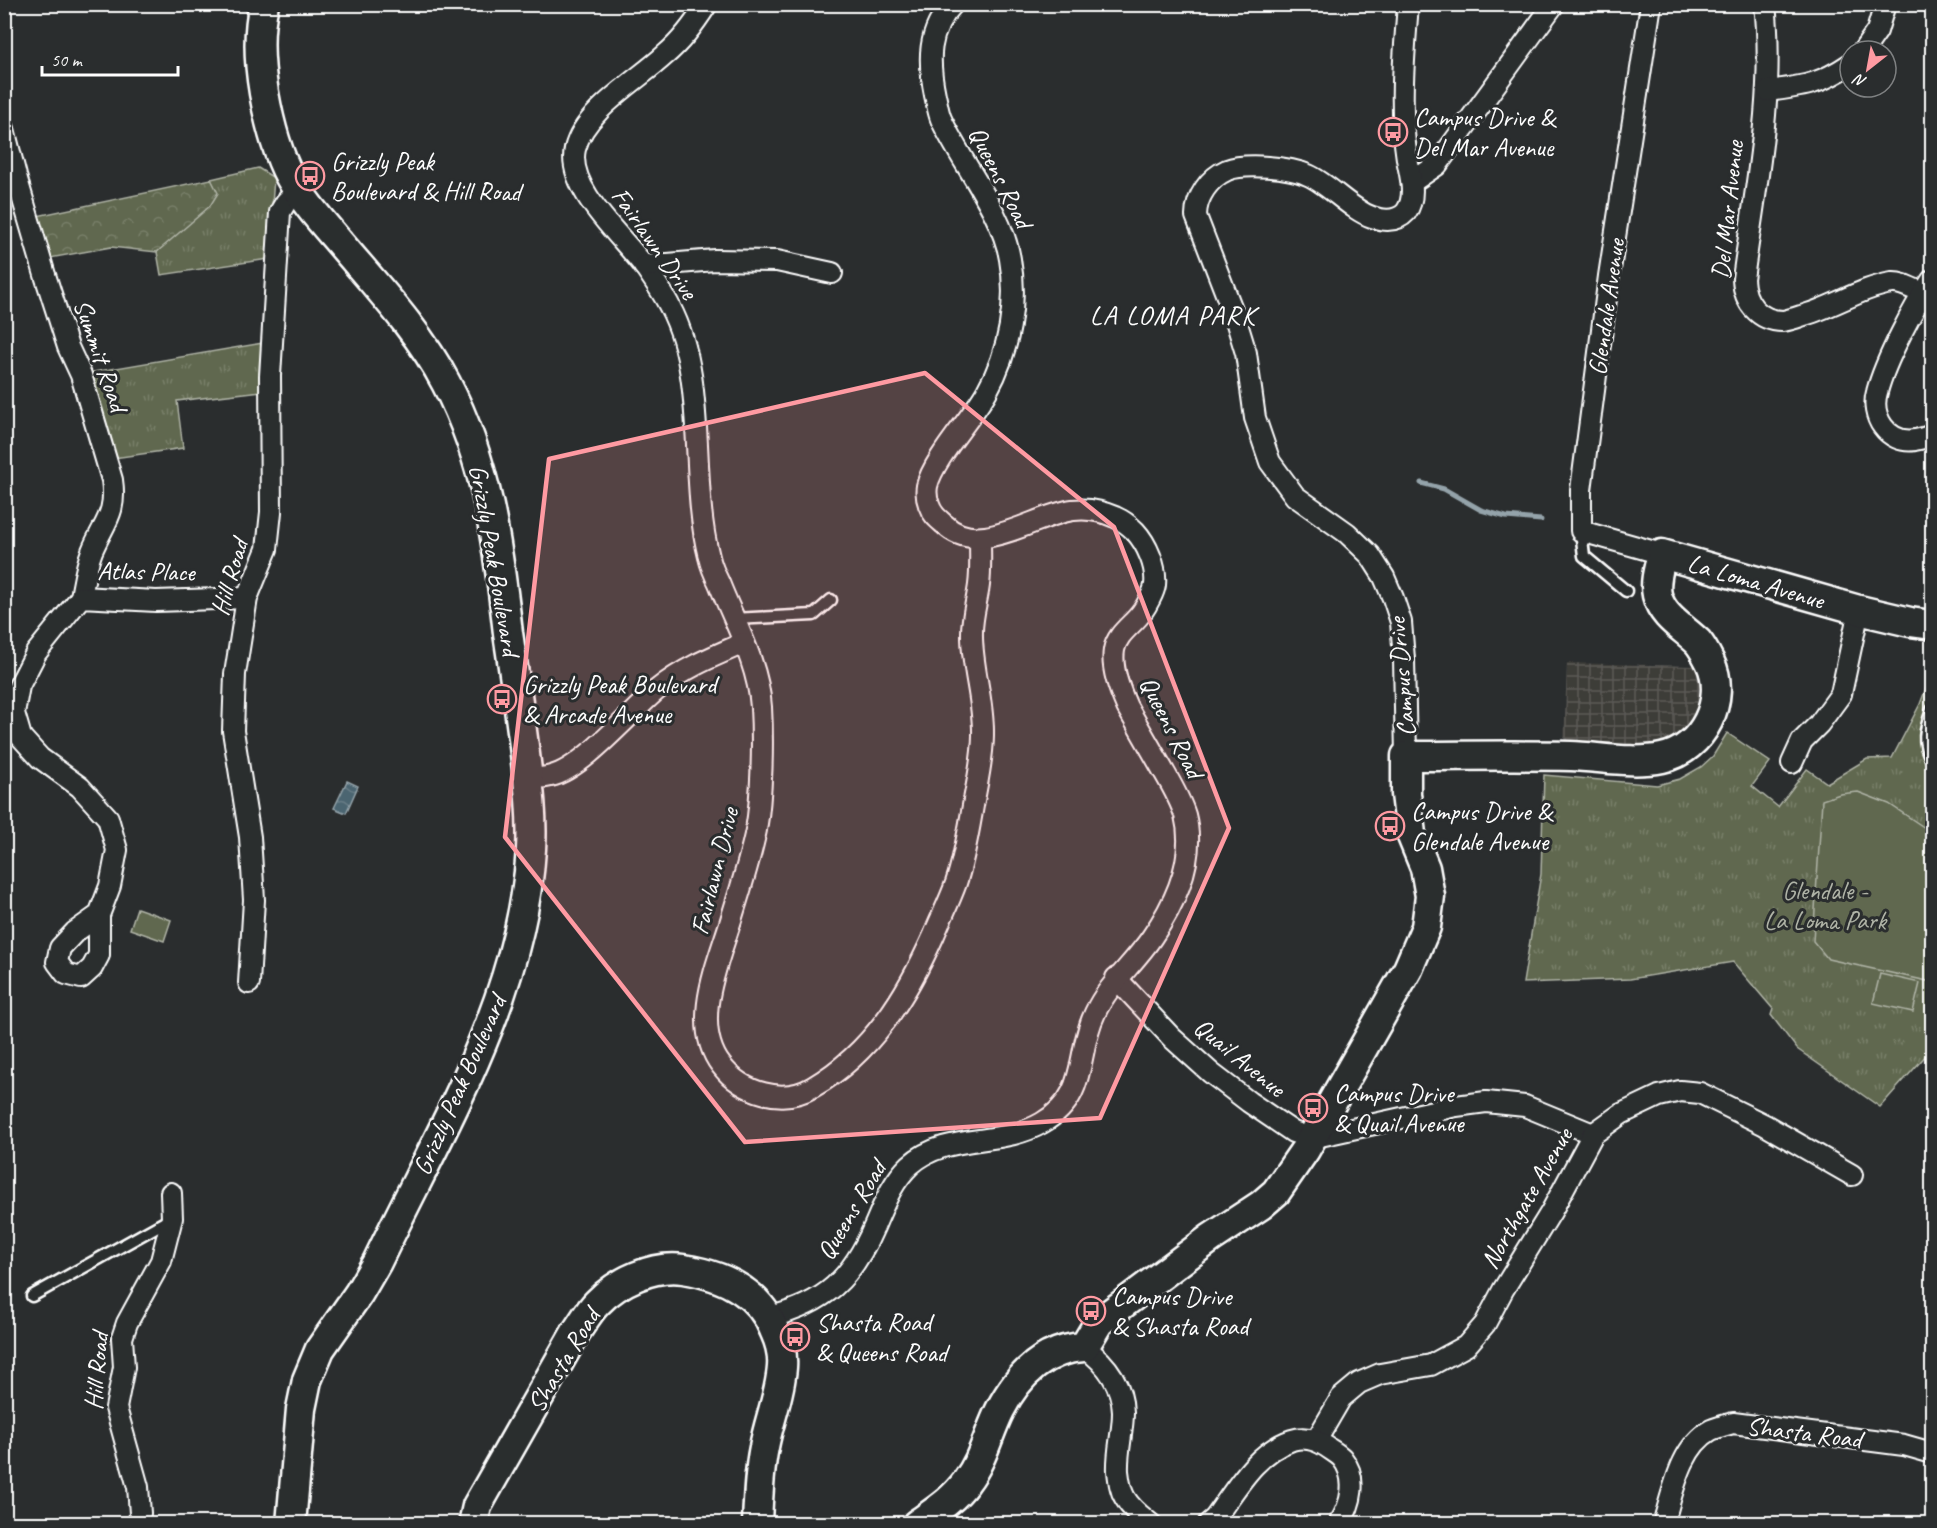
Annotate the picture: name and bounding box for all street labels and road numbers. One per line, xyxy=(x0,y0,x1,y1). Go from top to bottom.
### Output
street label: Queens Road xyxy=(961,121,1042,237)
street label: Del Mar Avenue xyxy=(1704,138,1751,281)
street label: Fairlawn Drive xyxy=(604,181,706,307)
street label: Glendale Avenue xyxy=(1581,235,1633,377)
street label: Summit Road xyxy=(66,295,136,419)
street label: Grizzly Peak Boulevard xyxy=(461,462,528,662)
street label: Hill Road xyxy=(203,532,257,619)
street label: La Loma Avenue xyxy=(1684,546,1829,617)
street label: Atlas Place xyxy=(97,554,196,589)
street label: Campus Drive xyxy=(1380,614,1423,738)
street label: Queens Road xyxy=(1132,671,1213,787)
street label: Fairlawn Drive xyxy=(683,803,747,938)
street label: Grizzly Peak Boulevard xyxy=(405,987,515,1180)
street label: Quail Avenue xyxy=(1187,1010,1293,1105)
street label: Northgate Avenue xyxy=(1473,1121,1581,1275)
street label: Queens Road xyxy=(809,1151,896,1266)
street label: Shasta Road xyxy=(520,1299,609,1418)
street label: Hill Road xyxy=(77,1327,117,1411)
street label: Shasta Road xyxy=(1745,1409,1867,1456)

